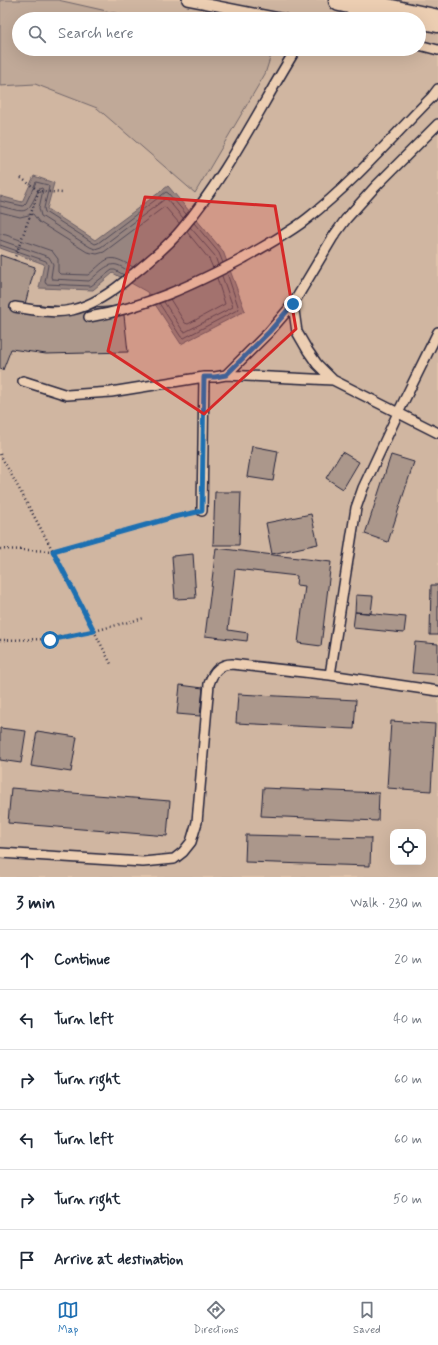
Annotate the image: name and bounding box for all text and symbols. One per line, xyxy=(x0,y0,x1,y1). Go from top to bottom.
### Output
search box xyxy=(12,12,426,56)
icon: search xyxy=(26,23,48,45)
text: Search here xyxy=(58,24,134,44)
route end xyxy=(284,295,302,313)
route start xyxy=(41,631,59,649)
map controls xyxy=(390,829,426,865)
button: locate xyxy=(390,829,426,865)
text: 3 min xyxy=(16,892,55,914)
text: Walk · 230 m xyxy=(350,895,422,912)
icon: ahead xyxy=(16,949,38,971)
text: Continue xyxy=(54,950,110,970)
text: 20 m xyxy=(394,951,422,968)
icon: left xyxy=(16,1009,38,1031)
text: Turn left xyxy=(54,1010,114,1030)
text: 40 m xyxy=(393,1011,422,1028)
icon: right xyxy=(16,1069,38,1091)
text: Turn right xyxy=(54,1070,121,1090)
text: 60 m xyxy=(394,1071,422,1088)
icon: left xyxy=(16,1129,38,1151)
text: Turn left xyxy=(54,1130,114,1150)
text: 60 m xyxy=(394,1131,422,1148)
icon: right xyxy=(16,1189,38,1211)
text: Turn right xyxy=(54,1190,121,1210)
text: 50 m xyxy=(393,1191,422,1208)
icon: arrive xyxy=(16,1249,38,1271)
text: Arrive at destination xyxy=(54,1250,183,1270)
tab: Map xyxy=(57,1299,79,1337)
tab: Directions xyxy=(193,1299,239,1337)
tab: Saved xyxy=(353,1299,381,1337)

